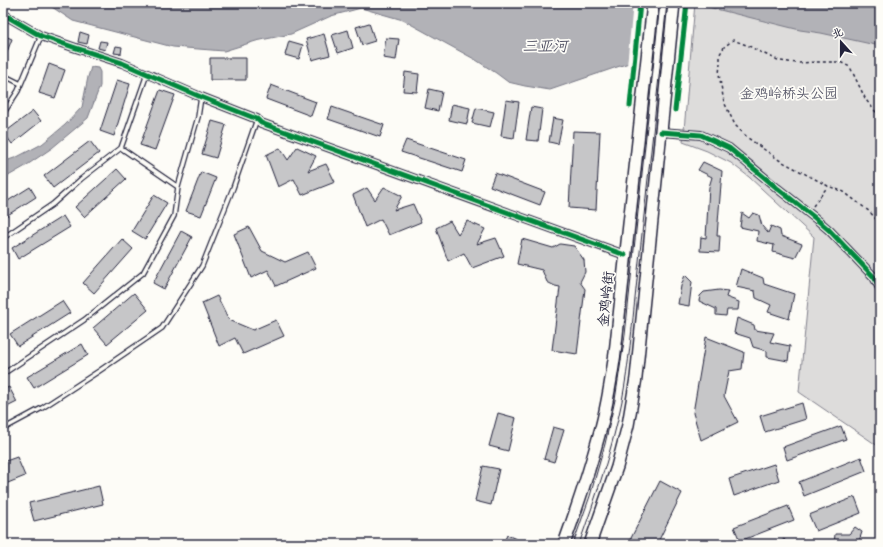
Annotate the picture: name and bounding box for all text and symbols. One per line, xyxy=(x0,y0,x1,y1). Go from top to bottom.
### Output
north arrow xyxy=(821,22,861,62)
text: 北 xyxy=(830,25,845,41)
water label: 三亚河 xyxy=(522,37,570,55)
park label: 金鸡岭桥头公园 xyxy=(740,85,838,102)
street label: 金鸡岭街 xyxy=(595,270,617,328)

